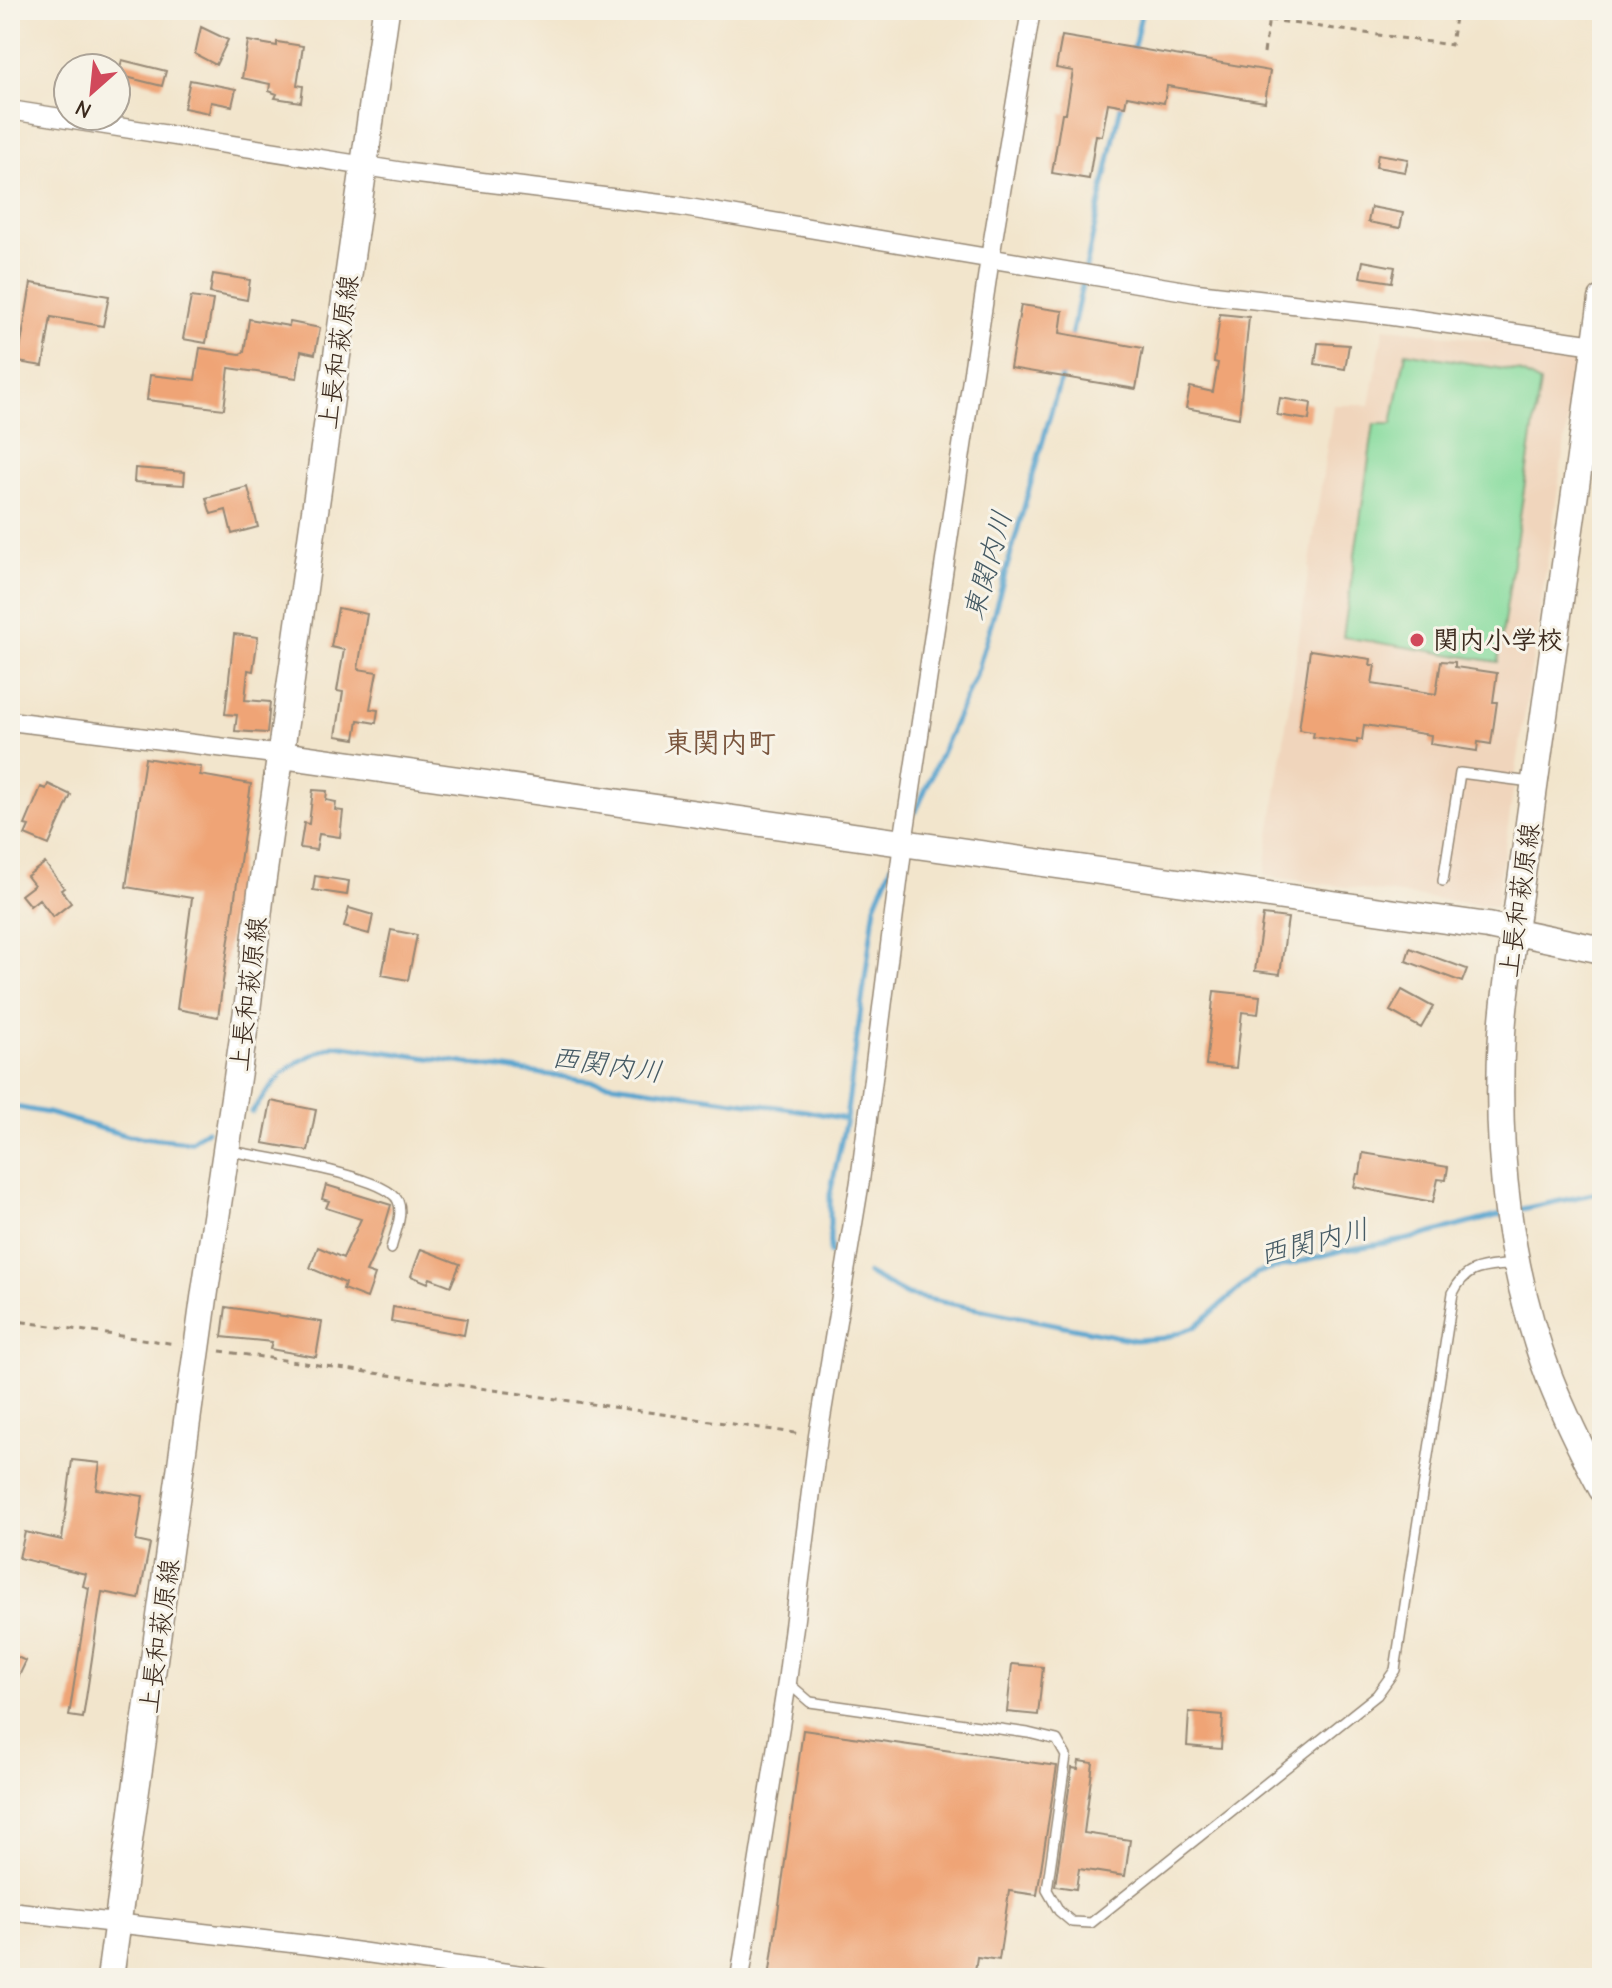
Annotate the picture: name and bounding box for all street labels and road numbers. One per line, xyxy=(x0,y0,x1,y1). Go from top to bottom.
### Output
street label: 上長和萩原線 xyxy=(313,273,365,431)
street label: 上長和萩原線 xyxy=(1494,821,1546,979)
street label: 上長和萩原線 xyxy=(225,915,273,1073)
street label: 上長和萩原線 xyxy=(134,1557,186,1715)

